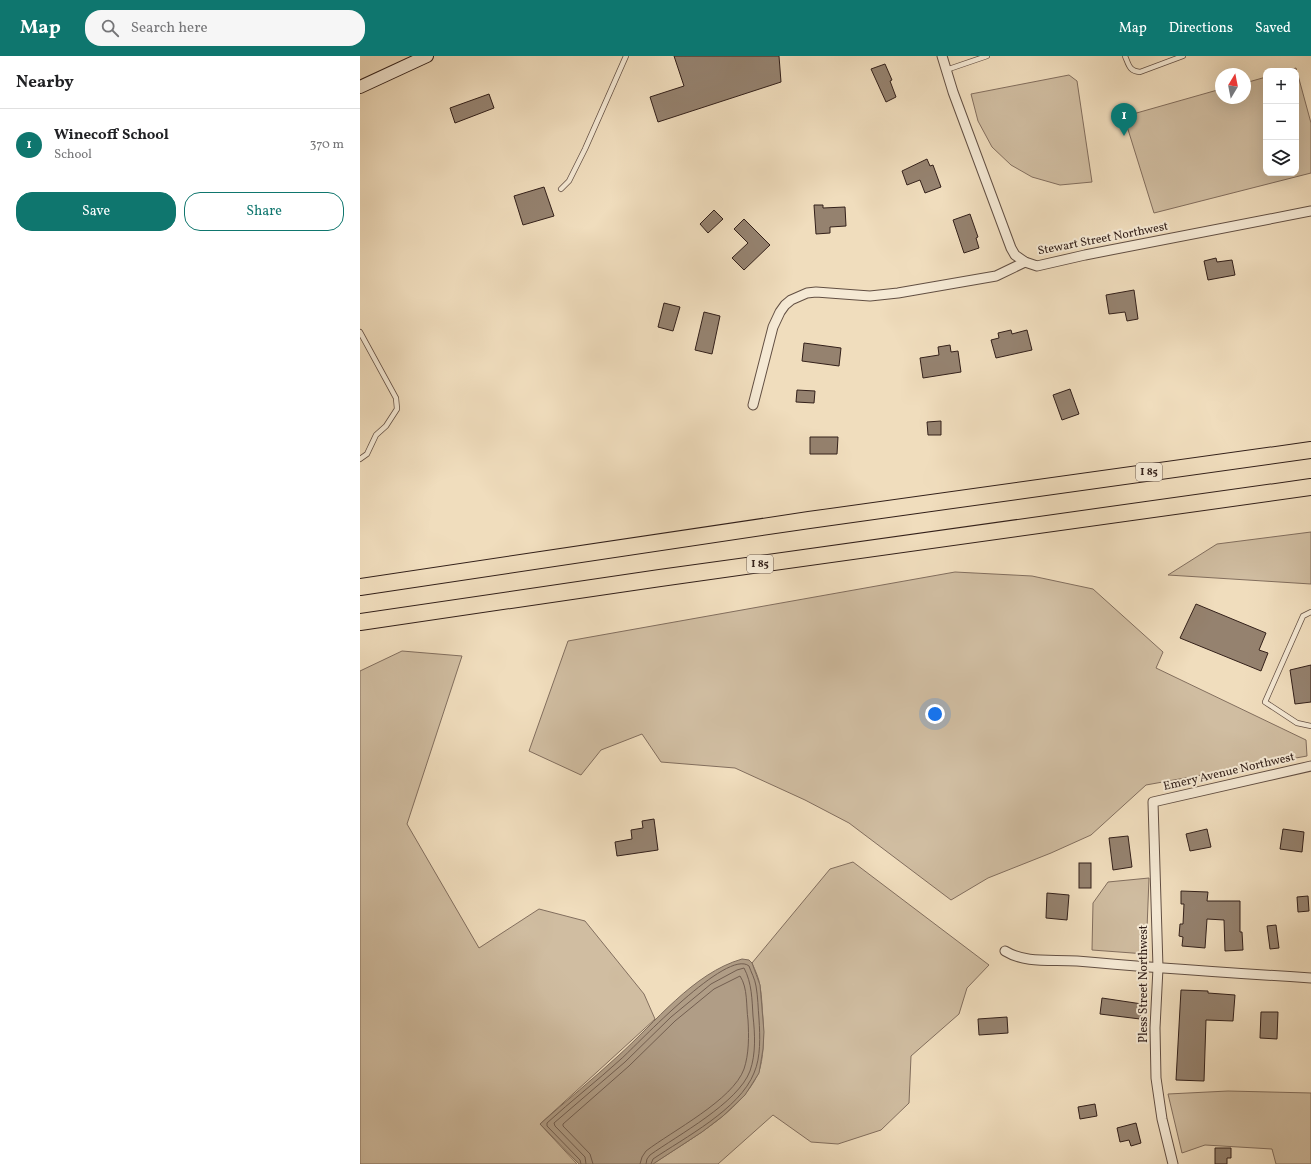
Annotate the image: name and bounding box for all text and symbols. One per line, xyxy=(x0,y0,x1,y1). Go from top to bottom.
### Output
search box xyxy=(85,10,365,46)
text: Map xyxy=(20,15,61,41)
icon: search xyxy=(99,17,121,39)
text: Search here xyxy=(131,18,208,39)
text: Map xyxy=(1119,19,1147,38)
text: Directions xyxy=(1169,19,1233,38)
text: Saved xyxy=(1255,19,1291,38)
north arrow xyxy=(1215,68,1251,104)
map controls xyxy=(1263,68,1299,176)
button: + xyxy=(1263,68,1299,104)
text: Nearby xyxy=(16,71,74,94)
pin: 1 xyxy=(1111,103,1137,136)
button: − xyxy=(1263,104,1299,140)
text: Winecoff School xyxy=(54,125,169,146)
text: 1 xyxy=(26,136,32,154)
text: 370 m xyxy=(310,136,344,154)
button: layers xyxy=(1263,140,1299,176)
text: School xyxy=(54,146,92,164)
button: Save xyxy=(16,192,176,231)
button: Share xyxy=(184,192,344,231)
street label: Stewart Street Northwest xyxy=(1036,219,1170,259)
road number: I 85 xyxy=(1136,463,1162,481)
road number: I 85 xyxy=(747,555,773,573)
your location xyxy=(925,704,945,724)
street label: Emery Avenue Northwest xyxy=(1162,749,1296,795)
street label: Pless Street Northwest xyxy=(1136,925,1152,1043)

